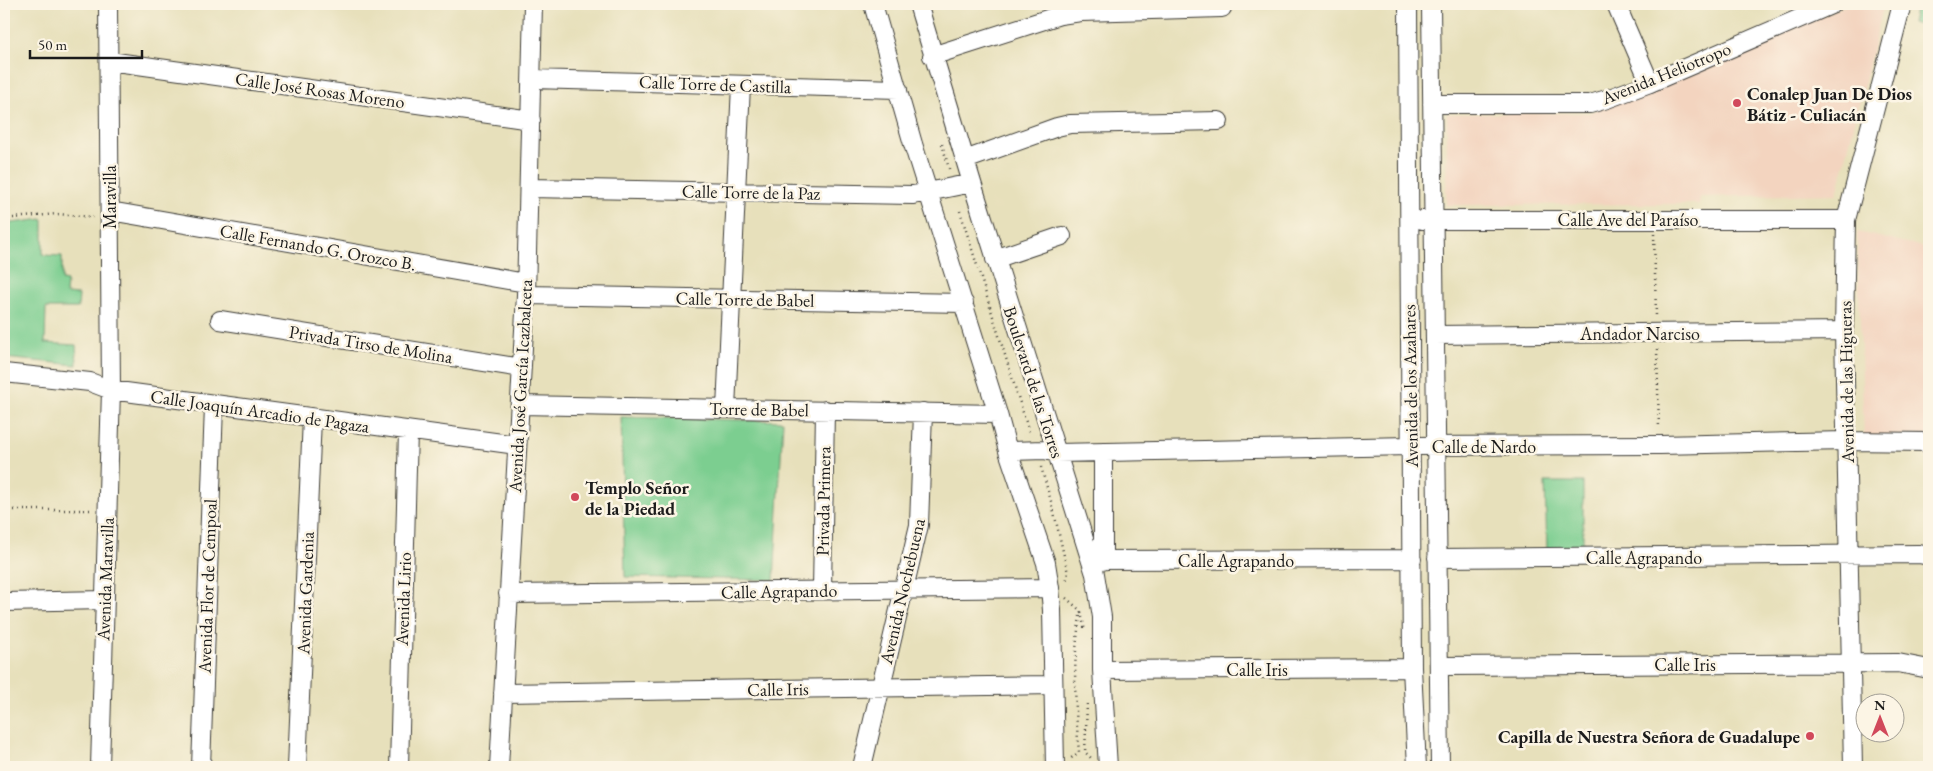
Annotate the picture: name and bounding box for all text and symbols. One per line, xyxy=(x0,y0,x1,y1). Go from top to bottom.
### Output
scale bar xyxy=(30,28,142,60)
text: 50 m xyxy=(38,35,67,54)
street label: Avenida Heliotropo xyxy=(1597,37,1734,110)
street label: Calle José Rosas Moreno xyxy=(234,67,406,113)
street label: Calle Torre de Castilla xyxy=(638,70,792,98)
place label: Conalep Juan De Dios Bátiz - Culiacán xyxy=(1747,82,1912,126)
marker: Conalep Juan De Dios Bátiz - Culiacán xyxy=(1731,97,1743,109)
street label: Maravilla xyxy=(98,164,121,229)
street label: Calle Torre de la Paz xyxy=(682,179,821,205)
street label: Calle Ave del Paraíso xyxy=(1557,208,1699,231)
street label: Calle Fernando G. Orozco B. xyxy=(218,218,418,276)
street label: Avenida José García Icazbalceta xyxy=(503,278,537,494)
street label: Calle Torre de Babel xyxy=(675,286,815,312)
street label: Avenida de las Higueras xyxy=(1833,300,1859,464)
street label: Boulevard de las Torres xyxy=(999,303,1069,461)
street label: Avenida de los Azahares xyxy=(1397,304,1423,469)
street label: Privada Tirso de Molina xyxy=(287,320,455,368)
street label: Andador Narciso xyxy=(1579,322,1700,345)
street label: Calle Joaquín Arcadio de Pagaza xyxy=(149,384,372,438)
street label: Torre de Babel xyxy=(709,397,809,421)
street label: Calle de Nardo xyxy=(1432,435,1536,458)
street label: Privada Primera xyxy=(811,445,835,556)
place label: Templo Señor de la Piedad xyxy=(585,476,689,520)
marker: Templo Señor de la Piedad xyxy=(569,491,581,503)
street label: Avenida Flor de Cempoal xyxy=(192,498,222,675)
street label: Avenida Nochebuena xyxy=(874,515,930,667)
street label: Avenida Maravilla xyxy=(91,516,119,642)
street label: Avenida Gardenia xyxy=(291,530,319,656)
street label: Calle Agrapando xyxy=(1586,546,1702,569)
street label: Calle Agrapando xyxy=(1178,549,1294,572)
street label: Avenida Lirio xyxy=(390,552,416,647)
street label: Calle Agrapando xyxy=(721,578,837,604)
street label: Calle Iris xyxy=(1654,653,1716,676)
street label: Calle Iris xyxy=(1226,658,1288,681)
street label: Calle Iris xyxy=(747,677,809,701)
north arrow xyxy=(1856,694,1906,744)
text: N xyxy=(1874,696,1886,714)
place label: Capilla de Nuestra Señora de Guadalupe xyxy=(1498,725,1800,748)
marker: Capilla de Nuestra Señora de Guadalupe xyxy=(1804,730,1816,742)

